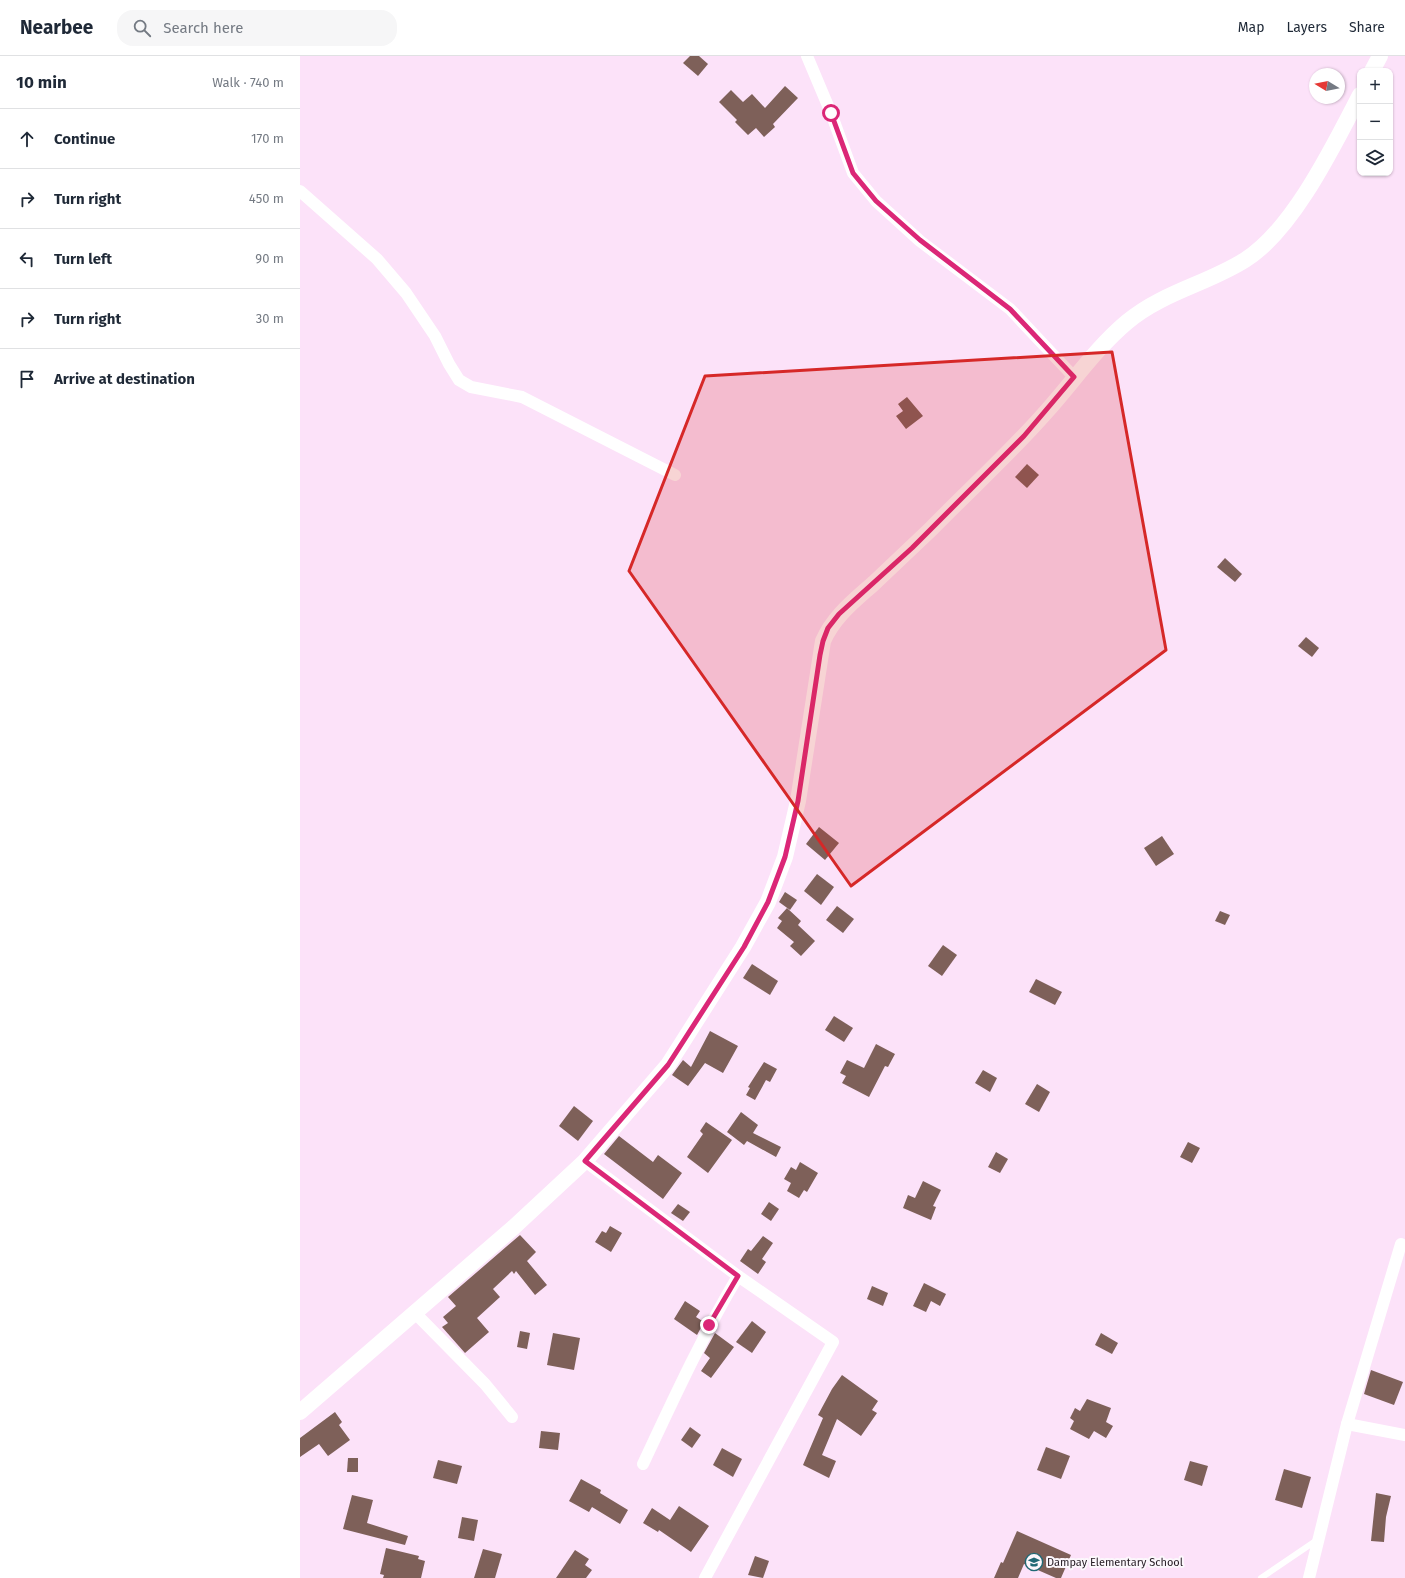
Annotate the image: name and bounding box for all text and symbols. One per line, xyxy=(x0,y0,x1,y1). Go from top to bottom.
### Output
search box xyxy=(117,10,397,46)
text: Nearbee xyxy=(20,16,93,39)
icon: search xyxy=(131,17,153,39)
text: Search here xyxy=(163,19,243,37)
text: Map xyxy=(1238,19,1264,36)
text: Layers xyxy=(1286,19,1327,36)
text: Share xyxy=(1349,19,1385,36)
north arrow xyxy=(1309,68,1345,104)
map controls xyxy=(1357,68,1393,176)
button: + xyxy=(1357,68,1393,104)
text: 10 min xyxy=(16,72,67,93)
text: Walk · 740 m xyxy=(212,75,284,90)
route start xyxy=(822,104,840,122)
button: − xyxy=(1357,104,1393,140)
icon: ahead xyxy=(16,128,38,150)
text: Continue xyxy=(54,130,115,148)
text: 170 m xyxy=(251,131,284,146)
button: layers xyxy=(1357,140,1393,176)
icon: right xyxy=(16,188,38,210)
text: Turn right xyxy=(54,190,121,208)
text: 450 m xyxy=(249,191,284,206)
icon: left xyxy=(16,248,38,270)
text: Turn left xyxy=(54,250,112,268)
text: 90 m xyxy=(255,251,284,266)
icon: right xyxy=(16,308,38,330)
text: Turn right xyxy=(54,310,121,328)
text: 30 m xyxy=(256,311,284,326)
icon: arrive xyxy=(16,368,38,390)
text: Arrive at destination xyxy=(54,370,195,388)
route end xyxy=(700,1316,718,1334)
school or university icon: Dampay Elementary School xyxy=(1024,1552,1044,1572)
place label: Dampay Elementary School xyxy=(1047,1556,1183,1569)

